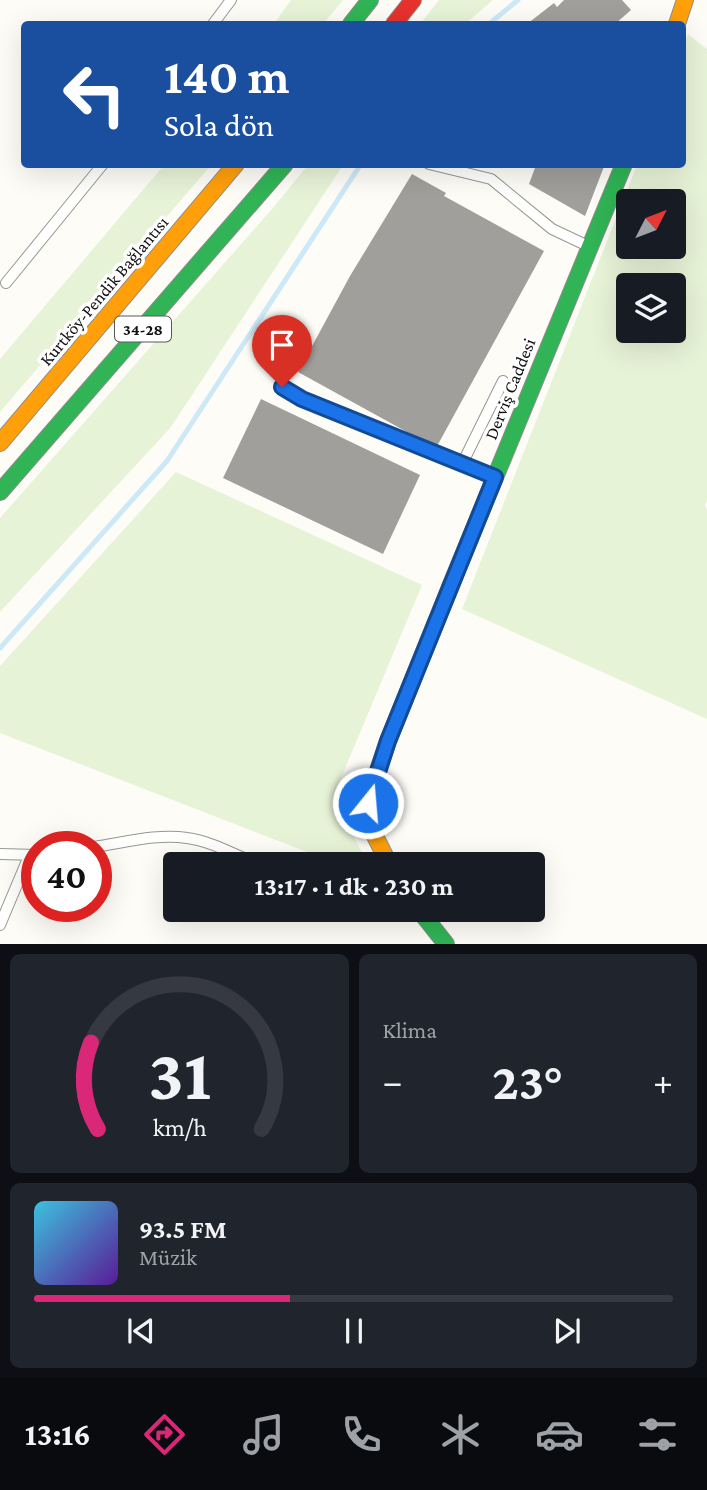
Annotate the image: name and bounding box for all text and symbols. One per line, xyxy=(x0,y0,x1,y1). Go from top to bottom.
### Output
icon: left xyxy=(49,49,140,140)
text: 140 m xyxy=(164,49,289,104)
text: Sola dön xyxy=(164,107,274,143)
north arrow xyxy=(616,189,686,259)
map controls xyxy=(616,189,686,343)
street label: Kurtköy-Pendik Bağlantısı xyxy=(36,212,172,370)
button: layers xyxy=(616,273,686,343)
pin xyxy=(252,315,312,387)
road number: 34-28 xyxy=(115,316,171,342)
icon: arrive xyxy=(263,326,301,364)
street label: Derviş Caddesi xyxy=(481,335,539,443)
position arrow xyxy=(331,766,405,840)
speed limit sign: 40 xyxy=(21,831,112,922)
text: 13:17 · 1 dk · 230 m xyxy=(255,872,453,901)
text: Klima xyxy=(383,1017,437,1043)
text: 31 xyxy=(148,1035,211,1116)
text: 23° xyxy=(492,1052,563,1110)
text: − xyxy=(383,1060,403,1102)
text: + xyxy=(653,1060,673,1102)
text: km/h xyxy=(152,1114,206,1141)
text: 93.5 FM xyxy=(139,1215,227,1244)
text: Müzik xyxy=(139,1244,197,1270)
icon: previous xyxy=(122,1312,160,1350)
icon: pause xyxy=(335,1312,373,1350)
icon: next xyxy=(548,1312,586,1350)
icon: directions xyxy=(140,1410,189,1459)
icon: music xyxy=(239,1410,288,1459)
icon: phone xyxy=(337,1410,386,1459)
icon: climate xyxy=(436,1410,485,1459)
icon: car xyxy=(535,1410,584,1459)
icon: filters xyxy=(633,1410,682,1459)
text: 13:16 xyxy=(25,1416,91,1452)

